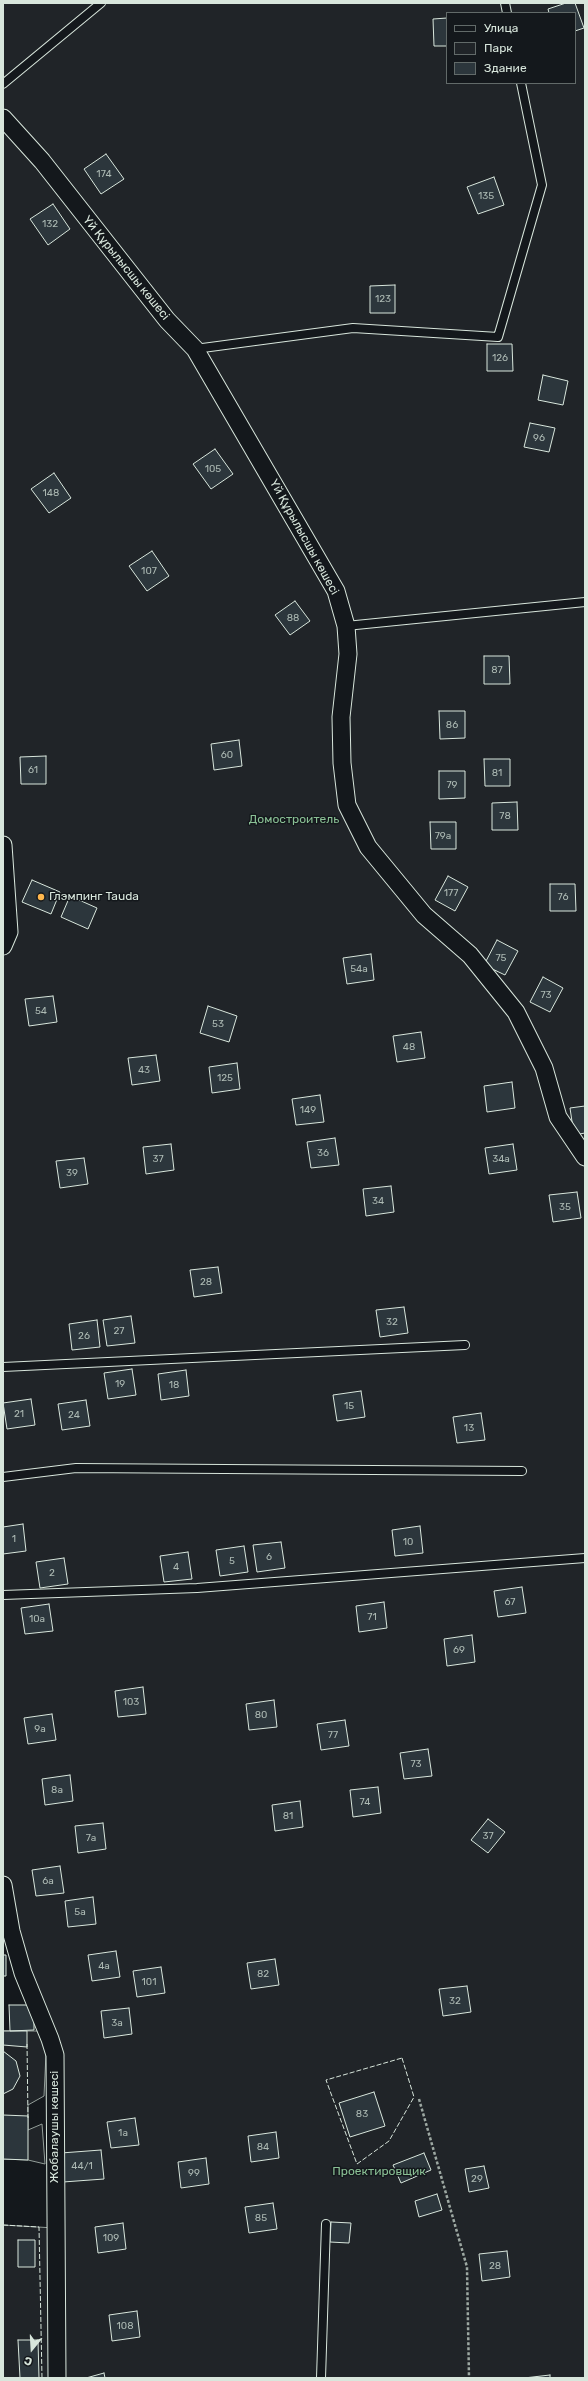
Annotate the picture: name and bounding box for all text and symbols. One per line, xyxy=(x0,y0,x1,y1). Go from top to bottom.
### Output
legend xyxy=(446,12,576,84)
text: Улица xyxy=(484,21,518,35)
text: Парк xyxy=(484,41,513,55)
text: Здание xyxy=(484,61,527,75)
house number: 174 xyxy=(96,168,112,180)
house number: 135 xyxy=(478,190,494,202)
street label: Үй Құрылысшы көшесі xyxy=(80,213,172,323)
house number: 132 xyxy=(42,218,58,230)
house number: 123 xyxy=(375,293,391,305)
house number: 126 xyxy=(492,352,508,364)
house number: 96 xyxy=(533,432,545,444)
house number: 105 xyxy=(205,463,221,475)
street label: Үй Құрылысшы көшесі xyxy=(266,477,342,597)
house number: 148 xyxy=(43,487,59,499)
house number: 107 xyxy=(141,565,157,577)
house number: 88 xyxy=(287,612,299,624)
house number: 87 xyxy=(491,664,503,676)
house number: 86 xyxy=(446,719,458,731)
house number: 60 xyxy=(221,749,233,761)
house number: 61 xyxy=(28,764,38,776)
house number: 81 xyxy=(492,767,502,779)
house number: 79 xyxy=(446,779,458,791)
house number: 78 xyxy=(499,810,511,822)
park label: Домостроитель xyxy=(249,813,339,827)
house number: 79а xyxy=(435,830,451,842)
house number: 177 xyxy=(444,887,458,899)
place label: Глэмпинг Tauda xyxy=(49,890,139,904)
house number: 76 xyxy=(558,891,568,903)
marker: Глэмпинг Tauda xyxy=(36,892,46,902)
house number: 75 xyxy=(495,952,507,964)
house number: 54а xyxy=(350,963,368,975)
house number: 73 xyxy=(540,989,552,1001)
house number: 54 xyxy=(35,1005,47,1017)
house number: 53 xyxy=(212,1018,224,1030)
house number: 48 xyxy=(403,1041,415,1053)
house number: 43 xyxy=(138,1064,150,1076)
house number: 125 xyxy=(217,1072,233,1084)
house number: 149 xyxy=(300,1104,316,1116)
house number: 36 xyxy=(317,1147,329,1159)
house number: 37 xyxy=(152,1153,164,1165)
house number: 34а xyxy=(492,1153,510,1165)
house number: 39 xyxy=(66,1167,78,1179)
house number: 34 xyxy=(372,1195,384,1207)
house number: 35 xyxy=(559,1201,571,1213)
house number: 28 xyxy=(200,1276,212,1288)
house number: 32 xyxy=(386,1316,398,1328)
house number: 27 xyxy=(114,1325,124,1337)
house number: 26 xyxy=(78,1330,90,1342)
house number: 19 xyxy=(115,1378,125,1390)
house number: 18 xyxy=(169,1379,179,1391)
house number: 15 xyxy=(344,1400,354,1412)
house number: 21 xyxy=(14,1408,24,1420)
house number: 24 xyxy=(68,1409,80,1421)
house number: 13 xyxy=(464,1422,474,1434)
house number: 1 xyxy=(12,1533,16,1545)
house number: 10 xyxy=(403,1536,413,1548)
house number: 6 xyxy=(266,1551,272,1563)
house number: 5 xyxy=(229,1555,235,1567)
house number: 4 xyxy=(173,1561,179,1573)
house number: 2 xyxy=(49,1567,55,1579)
house number: 67 xyxy=(505,1596,515,1608)
house number: 71 xyxy=(367,1611,377,1623)
house number: 10а xyxy=(29,1613,45,1625)
house number: 69 xyxy=(453,1644,465,1656)
house number: 103 xyxy=(123,1696,139,1708)
house number: 80 xyxy=(255,1709,267,1721)
house number: 9а xyxy=(34,1723,46,1735)
house number: 77 xyxy=(328,1729,338,1741)
house number: 73 xyxy=(410,1758,422,1770)
house number: 8а xyxy=(51,1784,63,1796)
house number: 74 xyxy=(360,1796,370,1808)
house number: 81 xyxy=(283,1810,293,1822)
house number: 37 xyxy=(482,1830,494,1842)
house number: 7а xyxy=(86,1832,96,1844)
house number: 6а xyxy=(42,1875,54,1887)
house number: 5а xyxy=(74,1906,86,1918)
house number: 4а xyxy=(98,1960,110,1972)
house number: 82 xyxy=(257,1968,269,1980)
house number: 101 xyxy=(142,1976,156,1988)
house number: 32 xyxy=(449,1995,461,2007)
house number: 3а xyxy=(111,2017,123,2029)
street label: Жобалаушы көшесі xyxy=(48,2071,62,2183)
house number: 83 xyxy=(356,2108,368,2120)
house number: 1а xyxy=(118,2127,128,2139)
house number: 84 xyxy=(257,2141,269,2153)
house number: 44/1 xyxy=(71,2160,93,2172)
park label: Проектировщик xyxy=(332,2165,426,2179)
house number: 99 xyxy=(188,2167,200,2179)
house number: 29 xyxy=(471,2173,483,2185)
house number: 85 xyxy=(255,2212,267,2224)
house number: 109 xyxy=(103,2232,119,2244)
house number: 28 xyxy=(489,2260,501,2272)
house number: 108 xyxy=(117,2320,133,2332)
north arrow xyxy=(12,2329,52,2369)
text: С xyxy=(22,2354,34,2368)

